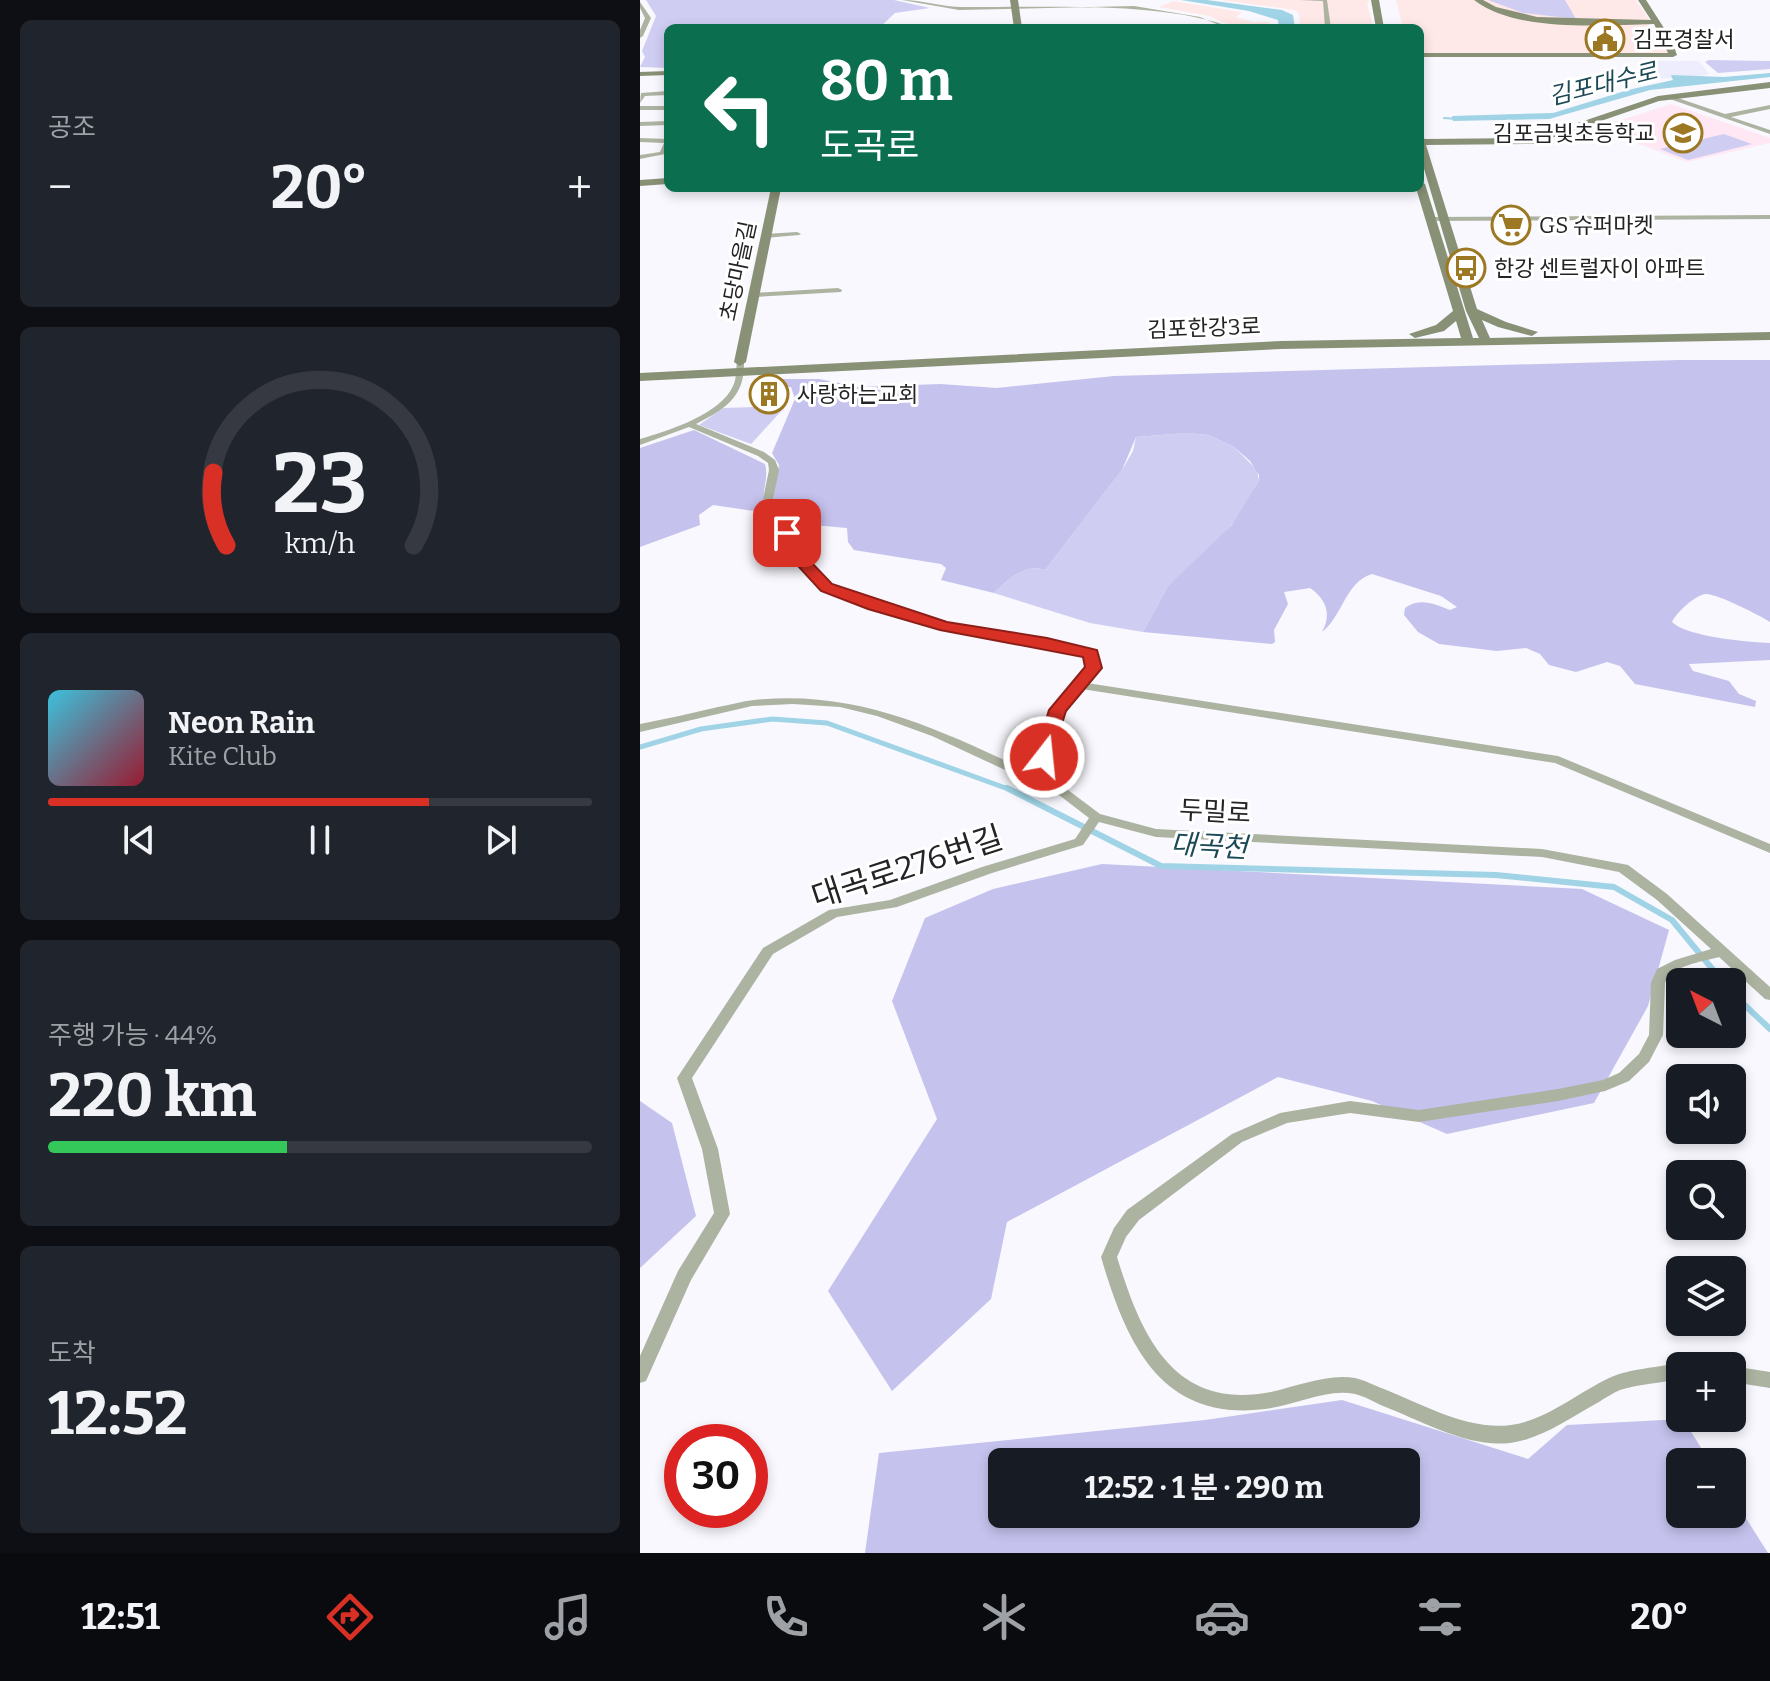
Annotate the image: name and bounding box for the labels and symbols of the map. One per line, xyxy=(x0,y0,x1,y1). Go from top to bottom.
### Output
public building icon: 김포경찰서 xyxy=(1584,18,1626,60)
place label: 김포경찰서 xyxy=(1633,26,1734,53)
water label: 김포대수로 xyxy=(1546,57,1661,111)
school or university icon: 김포금빛초등학교 xyxy=(1662,112,1704,154)
place label: 김포금빛초등학교 xyxy=(1493,120,1655,147)
supermarket icon: GS 슈퍼마켓 xyxy=(1490,204,1532,246)
place label: GS 슈퍼마켓 xyxy=(1539,212,1654,239)
street label: 초당마을길 xyxy=(714,219,762,323)
bus stop icon: 한강 센트럴자이 아파트 xyxy=(1445,247,1487,289)
place label: 한강 센트럴자이 아파트 xyxy=(1494,255,1705,282)
street label: 김포한강3로 xyxy=(1147,313,1261,343)
building icon: 사랑하는교회 xyxy=(748,373,790,415)
place label: 사랑하는교회 xyxy=(797,381,918,408)
pin xyxy=(753,499,821,567)
position arrow xyxy=(1002,715,1086,799)
street label: 두밀로 xyxy=(1178,795,1252,829)
street label: 대곡로276번길 xyxy=(807,818,1007,916)
water label: 대곡천 xyxy=(1170,828,1252,865)
north arrow xyxy=(1666,968,1746,1048)
speed limit sign: 30 xyxy=(664,1424,768,1528)

